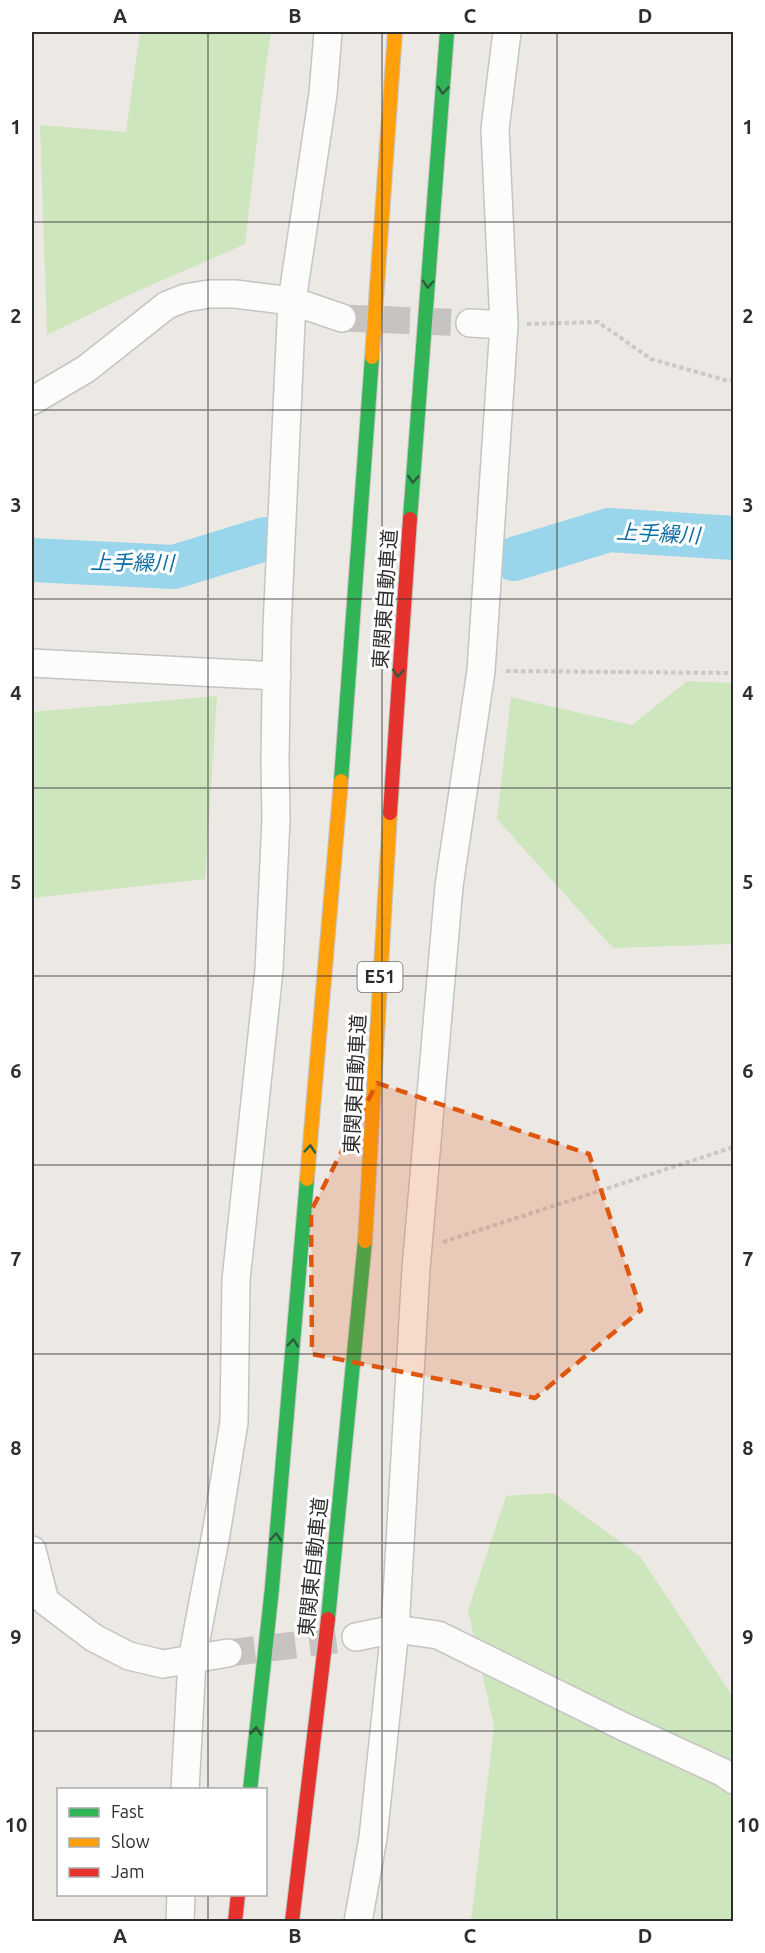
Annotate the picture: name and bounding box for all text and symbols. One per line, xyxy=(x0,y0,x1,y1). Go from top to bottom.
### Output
text: A xyxy=(113,4,127,27)
text: B xyxy=(288,4,302,27)
text: C xyxy=(464,4,477,27)
text: D xyxy=(638,4,652,27)
one-way arrow xyxy=(437,85,450,94)
text: 1 xyxy=(10,115,22,138)
text: 1 xyxy=(742,115,754,138)
one-way arrow xyxy=(422,280,435,289)
text: 2 xyxy=(10,304,22,327)
text: 2 xyxy=(742,304,754,327)
one-way arrow xyxy=(407,474,420,483)
text: 3 xyxy=(10,493,22,516)
text: 3 xyxy=(742,493,754,516)
water label: 上手繰川 xyxy=(615,519,703,547)
street label: 東関東自動車道 xyxy=(368,528,401,670)
water label: 上手繰川 xyxy=(90,549,176,575)
one-way arrow xyxy=(392,669,405,678)
text: 4 xyxy=(10,681,22,704)
text: 4 xyxy=(742,681,754,704)
text: 5 xyxy=(10,870,22,893)
text: 5 xyxy=(742,870,754,893)
road number: E51 xyxy=(358,962,403,992)
street label: 東関東自動車道 xyxy=(339,1013,370,1154)
text: 6 xyxy=(10,1059,22,1082)
text: 6 xyxy=(742,1059,754,1082)
one-way arrow xyxy=(304,1144,317,1153)
text: 7 xyxy=(10,1247,22,1270)
text: 7 xyxy=(742,1247,754,1270)
one-way arrow xyxy=(286,1339,299,1348)
text: 8 xyxy=(10,1436,22,1459)
text: 8 xyxy=(742,1436,754,1459)
street label: 東関東自動車道 xyxy=(294,1496,331,1638)
one-way arrow xyxy=(269,1533,282,1542)
text: 9 xyxy=(10,1625,22,1648)
text: 9 xyxy=(742,1625,754,1648)
one-way arrow xyxy=(249,1727,262,1736)
legend xyxy=(57,1788,267,1896)
text: Fast xyxy=(111,1801,144,1821)
text: 10 xyxy=(5,1813,27,1836)
text: 10 xyxy=(737,1813,759,1836)
text: Slow xyxy=(111,1831,150,1851)
text: Jam xyxy=(111,1861,145,1881)
text: A xyxy=(113,1924,127,1947)
text: B xyxy=(288,1924,302,1947)
text: C xyxy=(464,1924,477,1947)
text: D xyxy=(638,1924,652,1947)

